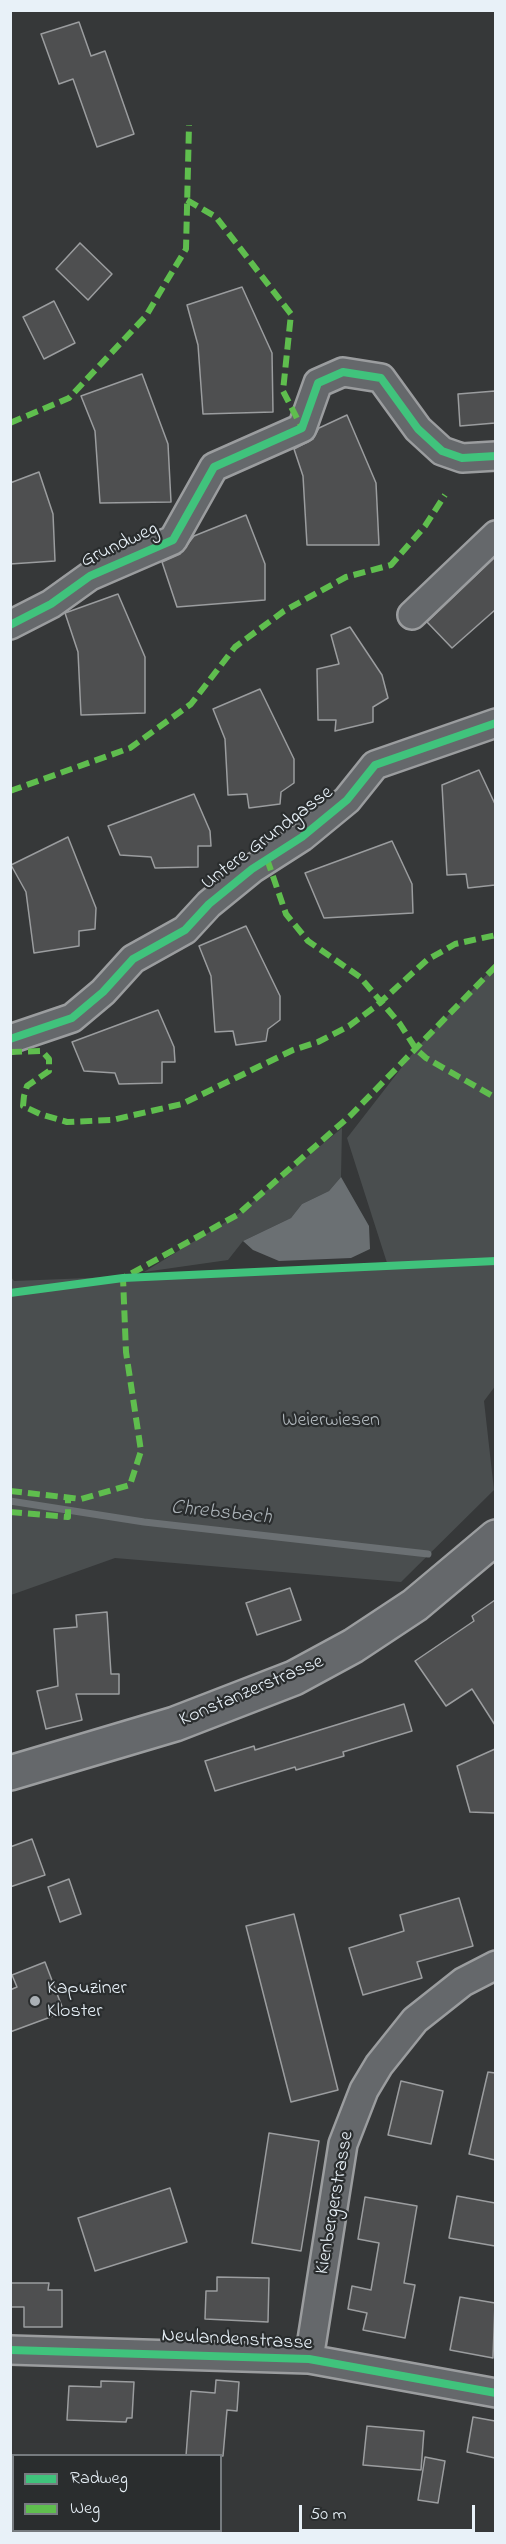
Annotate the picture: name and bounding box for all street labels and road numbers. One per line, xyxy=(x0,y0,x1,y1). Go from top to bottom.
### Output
street label: Grundweg xyxy=(78,518,162,574)
street label: Untere Grundgasse xyxy=(197,782,339,896)
street label: Konstanzerstrasse xyxy=(176,1651,328,1733)
street label: Kienbergerstrasse xyxy=(312,2129,360,2277)
street label: Neulandenstrasse xyxy=(161,2325,313,2357)

